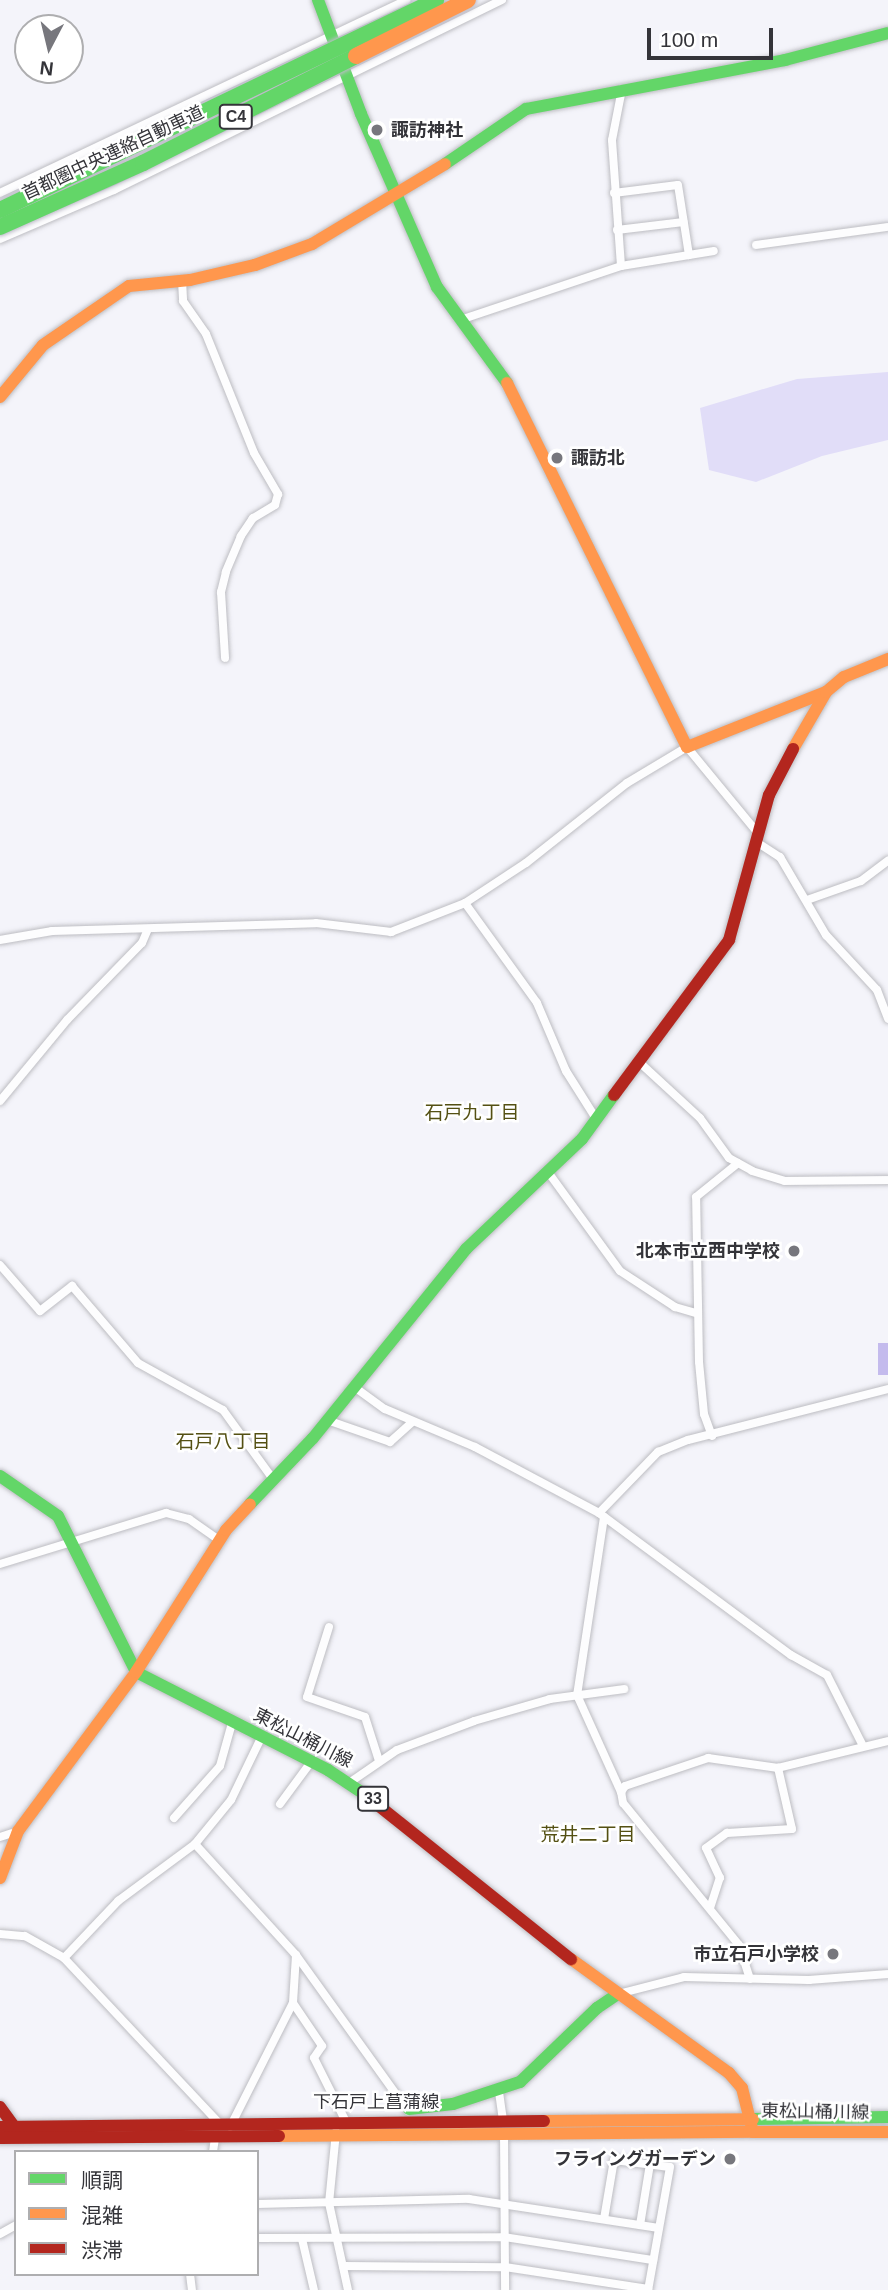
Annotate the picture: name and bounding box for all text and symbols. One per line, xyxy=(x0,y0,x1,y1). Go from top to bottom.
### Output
north arrow xyxy=(14,14,84,84)
scale bar xyxy=(650,14,776,58)
text: 100 m xyxy=(660,28,718,51)
text: N xyxy=(39,57,55,80)
street label: 首都圏中央連絡自動車道 xyxy=(19,101,207,205)
road number: C4 xyxy=(218,105,254,130)
place label: 諏訪神社 xyxy=(391,119,463,141)
marker: 諏訪神社 xyxy=(369,122,385,138)
place label: 諏訪北 xyxy=(571,447,625,469)
marker: 諏訪北 xyxy=(549,450,565,466)
district label: 石戸九丁目 xyxy=(425,1102,519,1124)
place label: 北本市立西中学校 xyxy=(636,1240,780,1262)
marker: 北本市立西中学校 xyxy=(786,1243,802,1259)
district label: 石戸八丁目 xyxy=(176,1431,270,1453)
street label: 東松山桶川線 xyxy=(250,1704,356,1772)
road number: 33 xyxy=(356,1786,390,1812)
district label: 荒井二丁目 xyxy=(541,1824,635,1846)
place label: 市立石戸小学校 xyxy=(693,1943,819,1965)
marker: 市立石戸小学校 xyxy=(825,1946,841,1962)
street label: 下石戸上菖蒲線 xyxy=(313,2091,439,2113)
street label: 東松山桶川線 xyxy=(761,2100,869,2124)
place label: フライングガーデン xyxy=(554,2148,716,2170)
legend xyxy=(14,2150,259,2276)
marker: フライングガーデン xyxy=(722,2151,738,2167)
text: 順調 xyxy=(81,2169,123,2192)
text: 混雑 xyxy=(81,2204,123,2227)
text: 渋滞 xyxy=(81,2239,123,2262)

